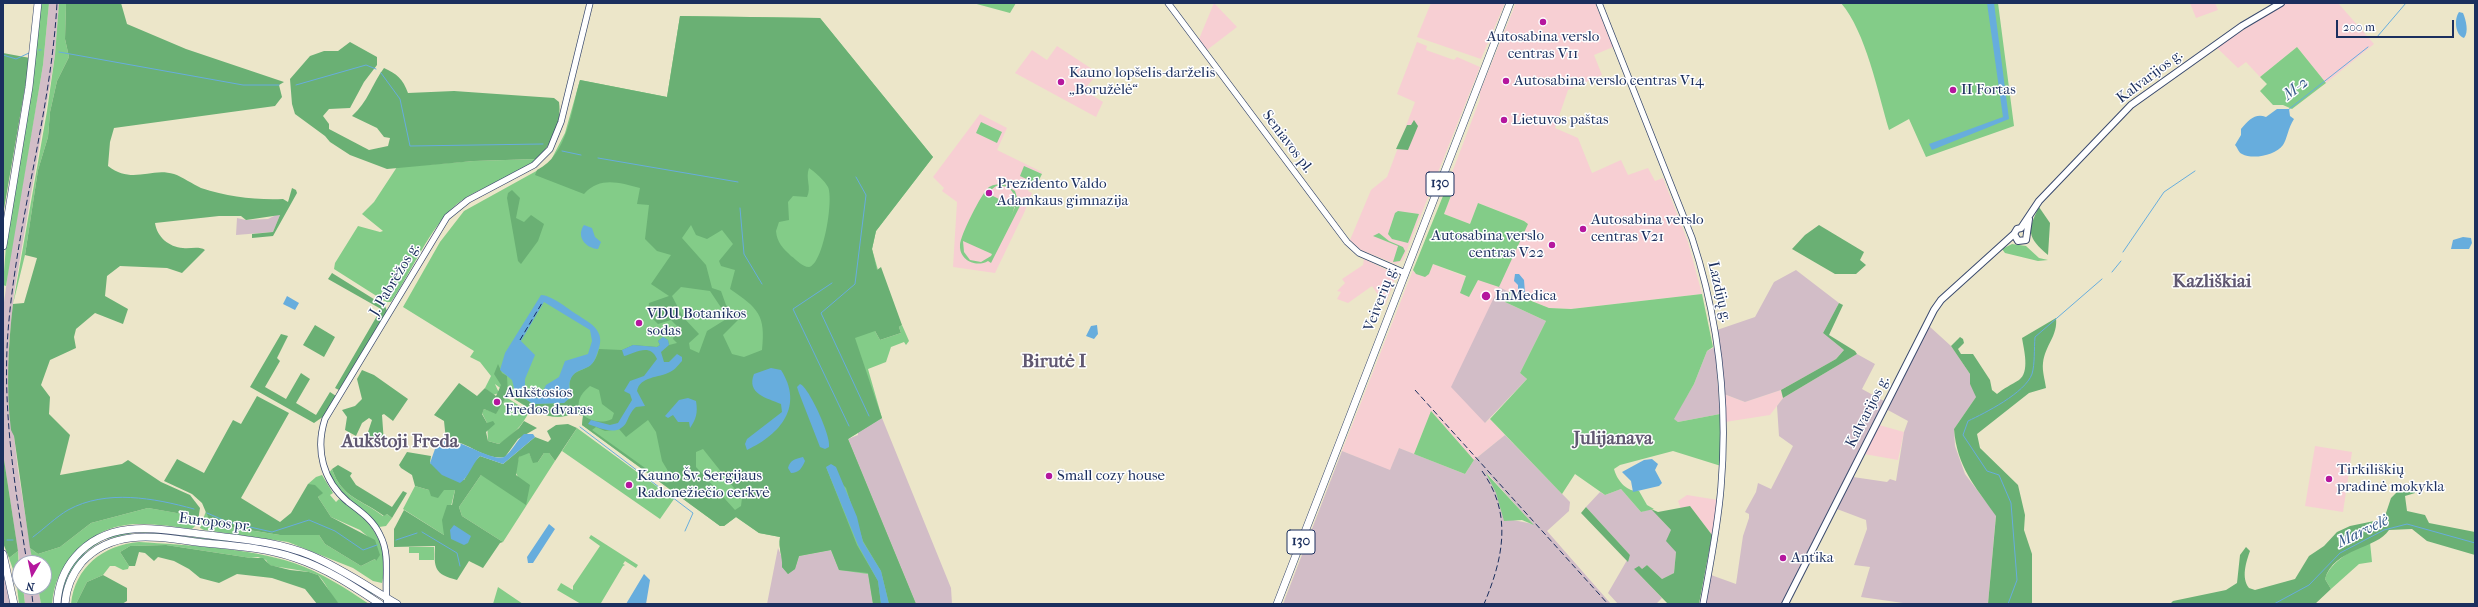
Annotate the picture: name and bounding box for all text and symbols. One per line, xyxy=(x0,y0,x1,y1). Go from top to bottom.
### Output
scale bar xyxy=(2338,12,2456,38)
marker: Autosabina verslo centras V11 xyxy=(1538,17,1548,27)
text: 200 m xyxy=(2343,20,2375,34)
place label: Autosabina verslo centras V11 xyxy=(1487,28,1599,63)
street label: Kalvarijos g. xyxy=(2113,46,2187,108)
place label: Kauno lopšelis-darželis „Boružėlė“ xyxy=(1069,64,1215,99)
place label: Autosabina verslo centras V14 xyxy=(1514,72,1704,90)
water label: M-2 xyxy=(2280,73,2312,105)
marker: Autosabina verslo centras V14 xyxy=(1501,76,1511,86)
marker: Kauno lopšelis-darželis „Boružėlė“ xyxy=(1056,77,1066,87)
place label: II Fortas xyxy=(1961,81,2016,99)
marker: II Fortas xyxy=(1948,85,1958,95)
street label: Seniavos pl. xyxy=(1258,107,1316,177)
place label: Lietuvos paštas xyxy=(1512,111,1608,129)
marker: Lietuvos paštas xyxy=(1499,115,1509,125)
road number: 130 xyxy=(1426,172,1454,196)
place label: Prezidento Valdo Adamkaus gimnazija xyxy=(997,175,1129,210)
marker: Prezidento Valdo Adamkaus gimnazija xyxy=(984,188,994,198)
place label: Autosabina verslo centras V21 xyxy=(1591,211,1704,246)
marker: Autosabina verslo centras V21 xyxy=(1578,224,1588,234)
place label: Autosabina verslo centras V22 xyxy=(1431,227,1544,262)
street label: J. Pabrėžos g. xyxy=(366,240,424,320)
marker: Autosabina verslo centras V22 xyxy=(1547,240,1557,250)
street label: Lazdijų g. xyxy=(1703,260,1735,324)
street label: Veiverių g. xyxy=(1360,264,1402,334)
district label: Kazliškiai xyxy=(2173,271,2251,293)
place label: InMedica xyxy=(1495,287,1557,305)
marker: InMedica xyxy=(1480,290,1492,302)
place label: VDU Botanikos sodas xyxy=(647,305,746,340)
marker: VDU Botanikos sodas xyxy=(634,318,644,328)
district label: Birutė I xyxy=(1022,351,1086,373)
street label: Kalvarijos g. xyxy=(1842,373,1894,451)
place label: Aukštosios Fredos dvaras xyxy=(505,384,592,419)
marker: Aukštosios Fredos dvaras xyxy=(492,397,502,407)
district label: Julijanava xyxy=(1573,428,1653,450)
district label: Aukštoji Freda xyxy=(341,431,459,453)
place label: Tirkiliškių pradinė mokykla xyxy=(2337,461,2445,496)
place label: Kauno Šv. Sergijaus Radonežiečio cerkvė xyxy=(637,467,770,502)
place label: Small cozy house xyxy=(1057,467,1165,485)
marker: Small cozy house xyxy=(1044,471,1054,481)
marker: Tirkiliškių pradinė mokykla xyxy=(2324,474,2334,484)
marker: Kauno Šv. Sergijaus Radonežiečio cerkvė xyxy=(624,480,634,490)
street label: Europos pr. xyxy=(178,510,252,536)
water label: Marvelė xyxy=(2334,511,2392,553)
road number: 130 xyxy=(1287,530,1315,554)
place label: Antika xyxy=(1791,549,1834,567)
marker: Antika xyxy=(1778,553,1788,563)
north arrow xyxy=(12,555,52,595)
text: N xyxy=(25,579,35,593)

